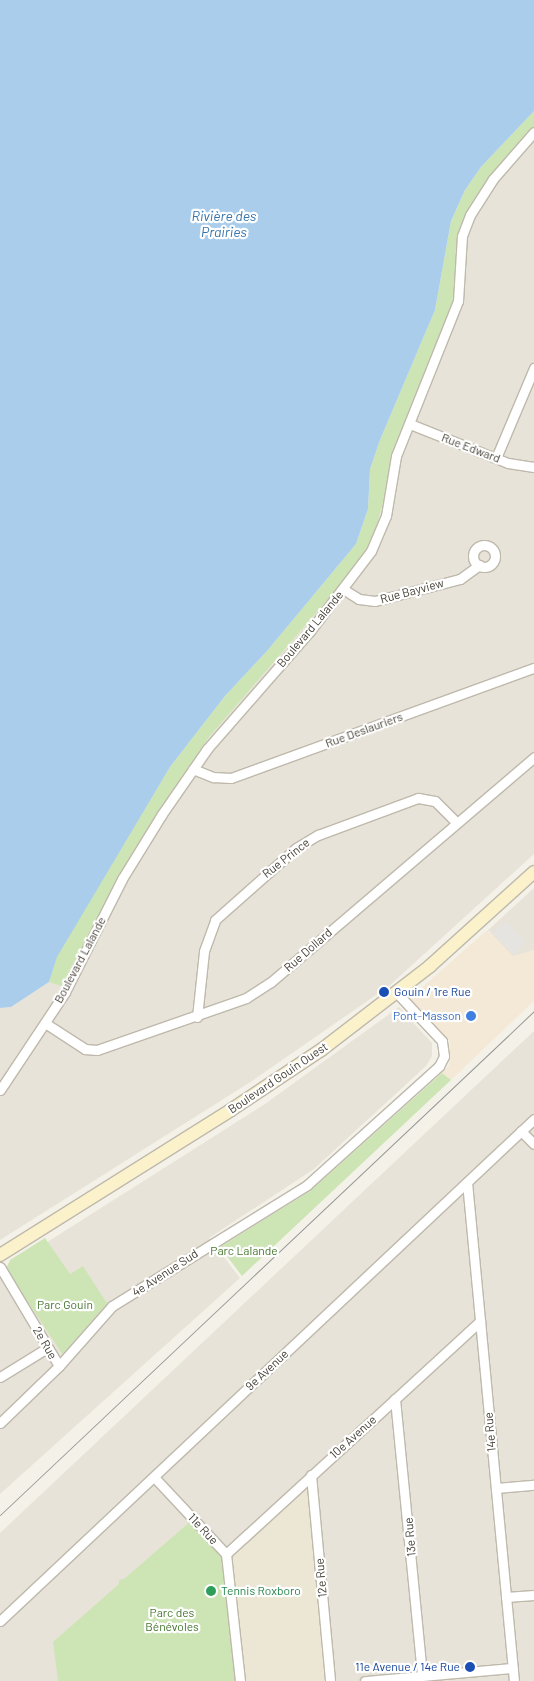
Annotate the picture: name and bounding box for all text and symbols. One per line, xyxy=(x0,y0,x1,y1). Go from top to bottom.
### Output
water label: Rivière des Prairies xyxy=(192,208,256,240)
street label: Rue Edward xyxy=(440,430,502,466)
street label: Rue Bayview xyxy=(379,576,445,606)
street label: Boulevard Lalande xyxy=(274,588,346,670)
street label: Rue Deslauriers xyxy=(323,709,405,751)
street label: Rue Prince xyxy=(259,835,313,881)
street label: Boulevard Lalande xyxy=(51,914,109,1006)
street label: Rue Dollard xyxy=(281,925,335,975)
place label: Gouin / 1re Rue xyxy=(394,985,471,999)
marker: Gouin / 1re Rue xyxy=(378,986,390,998)
place label: Pont-Masson xyxy=(393,1009,461,1023)
marker: Pont-Masson xyxy=(465,1010,477,1022)
street label: Boulevard Gouin Ouest xyxy=(225,1039,331,1117)
park label: Parc Lalande xyxy=(210,1244,278,1258)
street label: 4e Avenue Sud xyxy=(129,1246,201,1300)
park label: Parc Gouin xyxy=(37,1298,93,1312)
street label: 2e Rue xyxy=(30,1324,60,1362)
street label: 9e Avenue xyxy=(243,1347,291,1393)
street label: 10e Avenue xyxy=(327,1412,379,1462)
street label: 14e Rue xyxy=(481,1412,499,1452)
street label: 11e Rue xyxy=(185,1510,221,1548)
street label: 13e Rue xyxy=(401,1517,419,1557)
street label: 12e Rue xyxy=(312,1558,330,1598)
place label: Tennis Roxboro xyxy=(221,1584,301,1598)
marker: Tennis Roxboro xyxy=(205,1585,217,1597)
park label: Parc des Bénévoles xyxy=(145,1606,199,1634)
place label: 11e Avenue / 14e Rue xyxy=(355,1660,460,1674)
marker: 11e Avenue / 14e Rue xyxy=(464,1661,476,1673)

